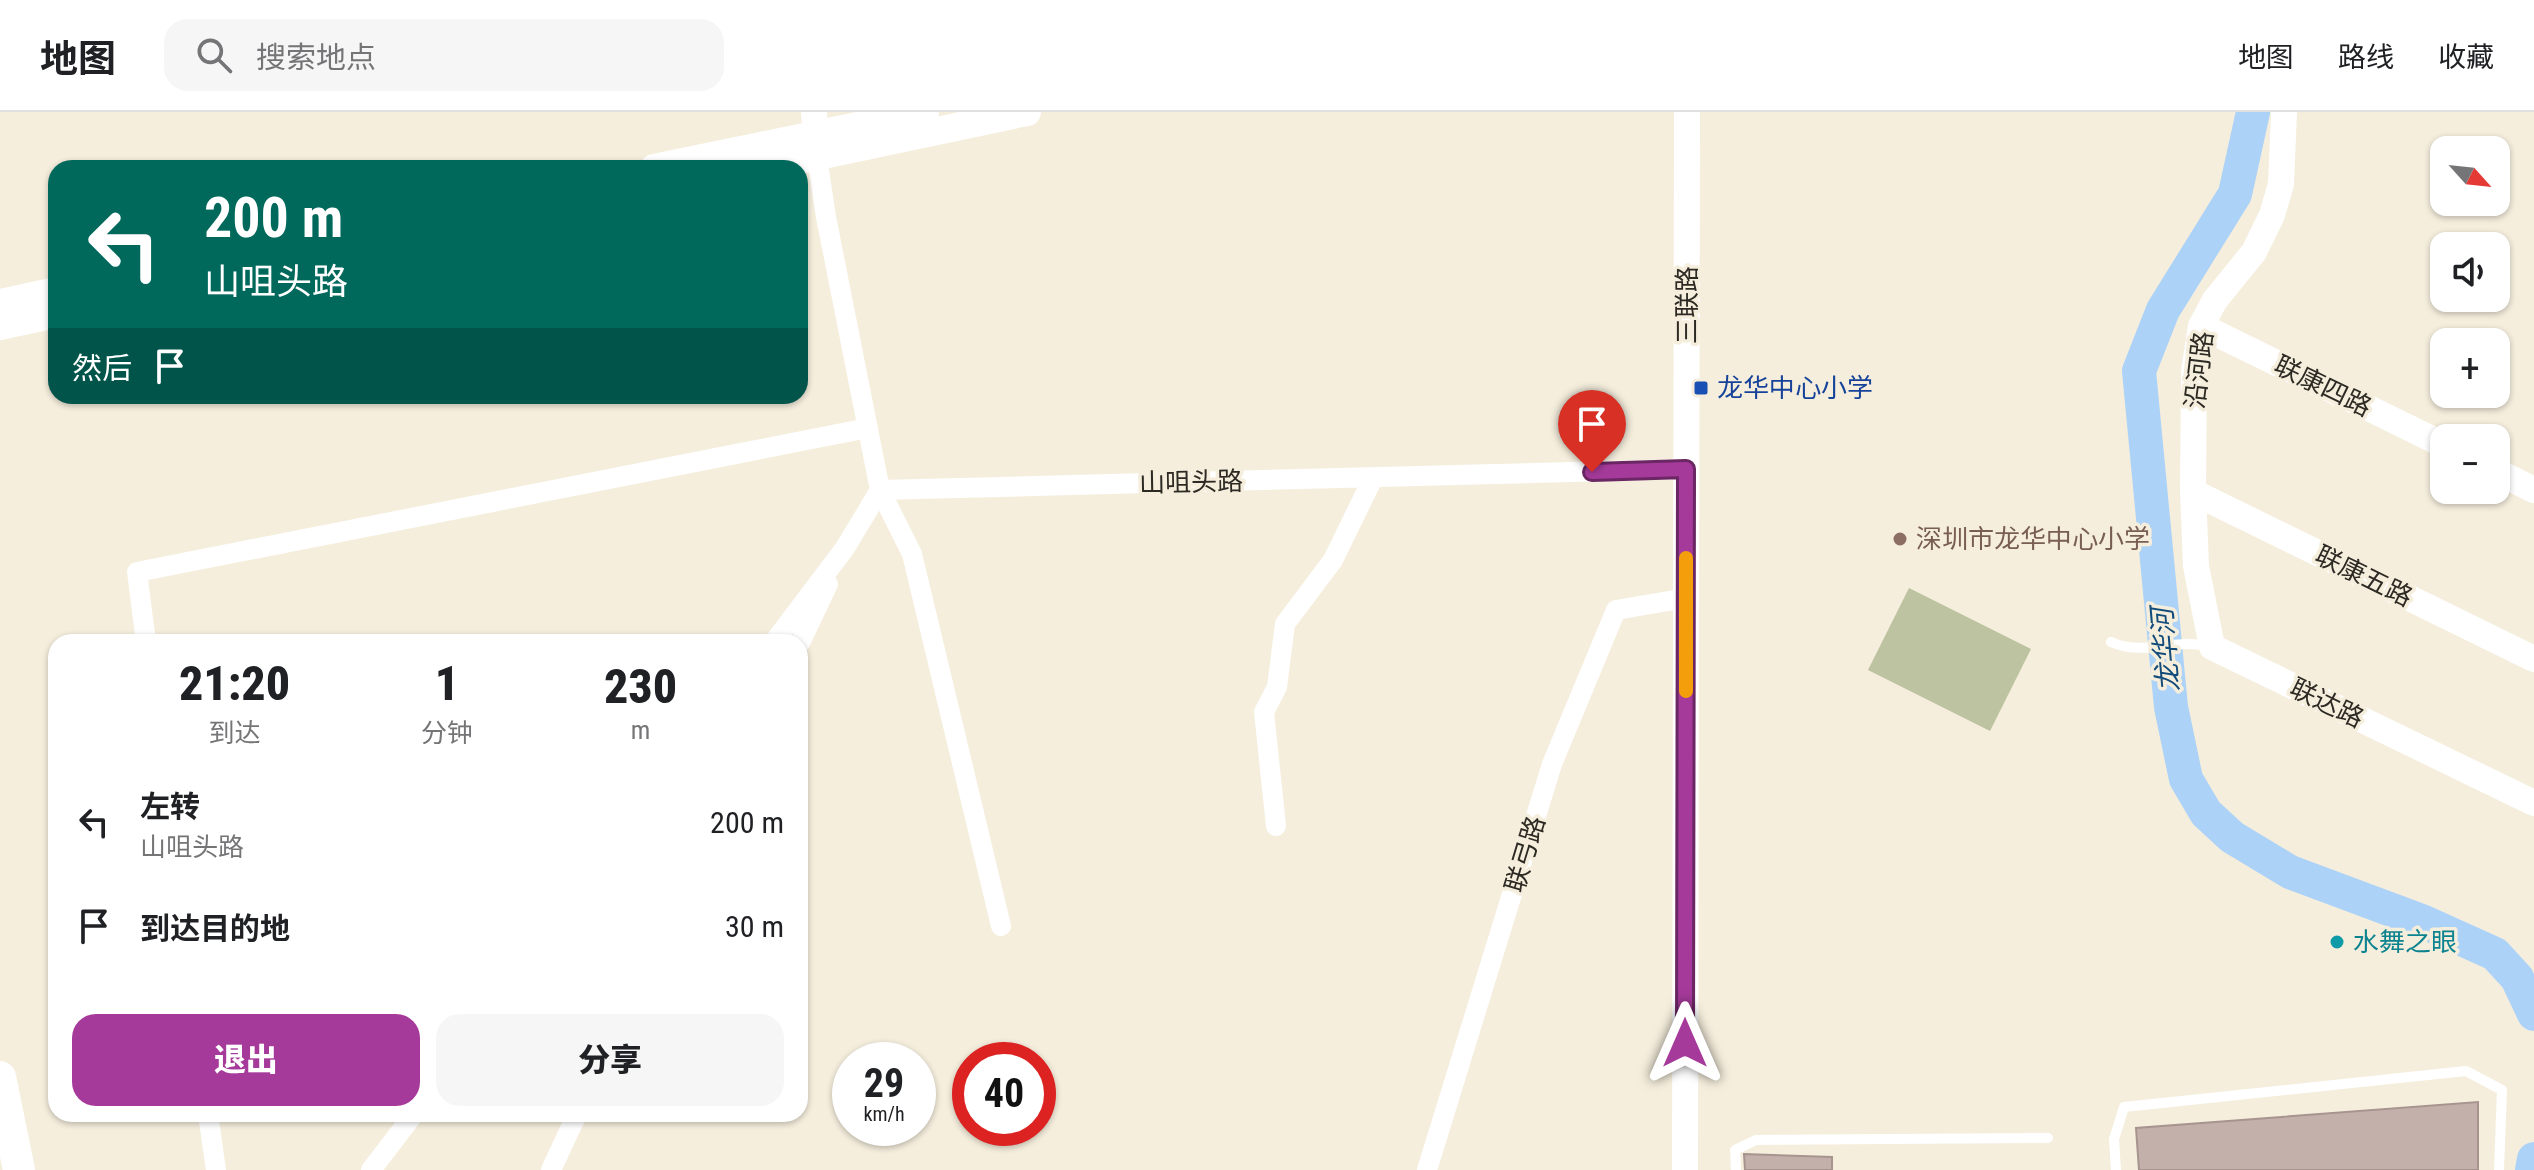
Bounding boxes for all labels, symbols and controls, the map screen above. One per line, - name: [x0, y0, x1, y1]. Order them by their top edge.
- search box: [164, 19, 724, 91]
- icon: search: [192, 33, 236, 77]
- text: 地图: [40, 37, 116, 81]
- text: 搜索地点: [256, 40, 376, 75]
- text: 地图: [2238, 41, 2294, 74]
- text: 路线: [2338, 41, 2394, 74]
- text: 收藏: [2438, 41, 2494, 74]
- north arrow: [2430, 136, 2510, 216]
- map controls: [2430, 136, 2510, 504]
- text: 200 m: [204, 185, 343, 251]
- icon: left: [72, 192, 176, 296]
- button: sound: [2430, 232, 2510, 312]
- text: 山咀头路: [204, 261, 348, 303]
- street label: 三联路: [1672, 266, 1702, 344]
- button: +: [2430, 328, 2510, 408]
- street label: 沿河路: [2179, 329, 2219, 411]
- icon: arrive: [148, 344, 192, 388]
- street label: 联康四路: [2270, 350, 2376, 422]
- text: 然后: [72, 351, 132, 386]
- place label: 龙华中心小学: [1717, 373, 1873, 403]
- marker: 龙华中心小学: [1692, 379, 1710, 397]
- pin: [1558, 390, 1626, 472]
- icon: arrive: [1570, 402, 1614, 446]
- button: −: [2430, 424, 2510, 504]
- street label: 山咀头路: [1139, 466, 1243, 498]
- place label: 深圳市龙华中心小学: [1916, 524, 2150, 554]
- marker: 深圳市龙华中心小学: [1891, 530, 1909, 548]
- street label: 联康五路: [2311, 540, 2417, 612]
- water label: 龙华河: [2145, 602, 2186, 693]
- text: 21:20: [179, 655, 290, 712]
- text: 1: [435, 655, 459, 712]
- text: 230: [604, 658, 677, 715]
- street label: 联达路: [2285, 672, 2369, 734]
- text: m: [631, 715, 650, 745]
- text: 到达: [208, 718, 260, 748]
- text: 分钟: [421, 718, 473, 748]
- text: 左转: [140, 789, 200, 824]
- icon: left: [72, 800, 116, 844]
- text: 200 m: [710, 805, 784, 840]
- street label: 联弓路: [1499, 812, 1551, 896]
- text: 山咀头路: [140, 832, 244, 862]
- icon: arrive: [72, 904, 116, 948]
- text: 30 m: [725, 909, 784, 944]
- text: 到达目的地: [140, 911, 290, 946]
- place label: 水舞之眼: [2353, 927, 2457, 957]
- marker: 水舞之眼: [2328, 933, 2346, 951]
- position arrow: [1643, 1001, 1727, 1085]
- button: 退出: [72, 1014, 420, 1106]
- button: 分享: [436, 1014, 784, 1106]
- speed limit sign: 40: [952, 1042, 1056, 1146]
- text: 29: [864, 1060, 904, 1107]
- text: km/h: [863, 1102, 905, 1126]

